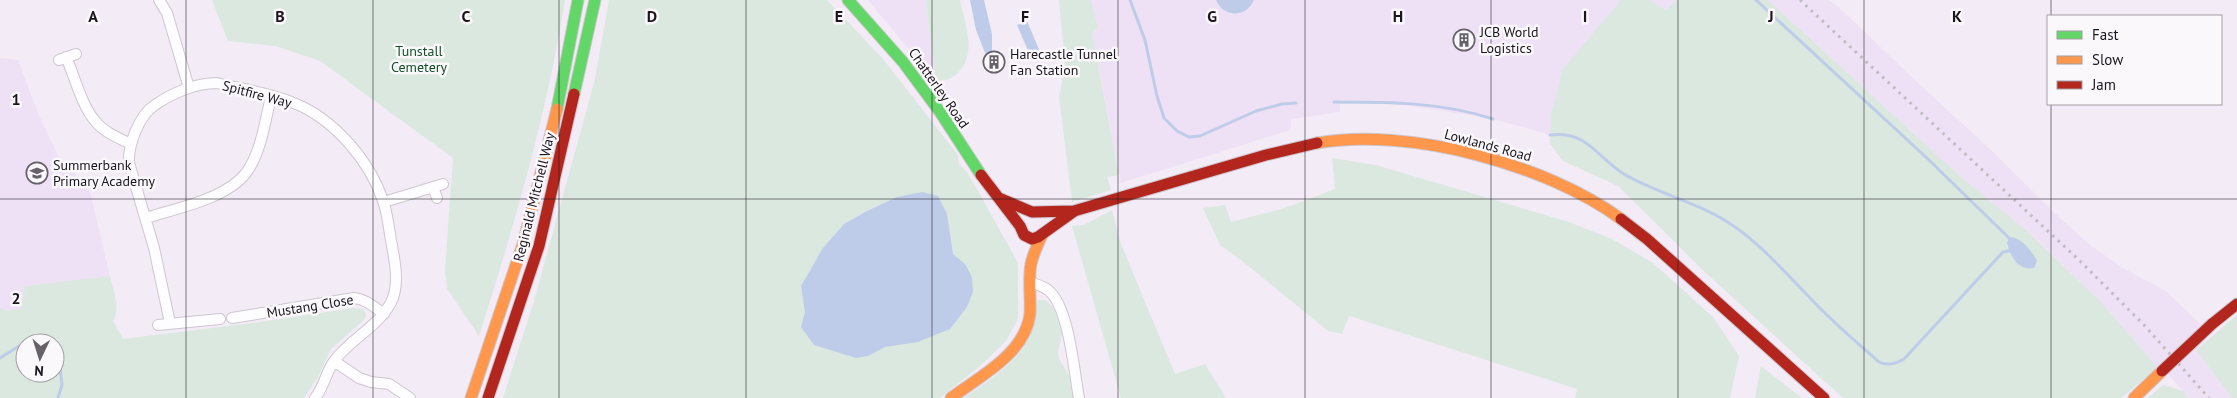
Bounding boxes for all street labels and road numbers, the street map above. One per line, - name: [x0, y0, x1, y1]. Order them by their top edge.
- street label: Chatterley Road: [905, 44, 973, 132]
- street label: Spitfire Way: [220, 76, 294, 112]
- street label: Lowlands Road: [1442, 125, 1534, 165]
- street label: Reginald Mitchell Way: [509, 130, 559, 263]
- street label: Mustang Close: [265, 290, 355, 322]

